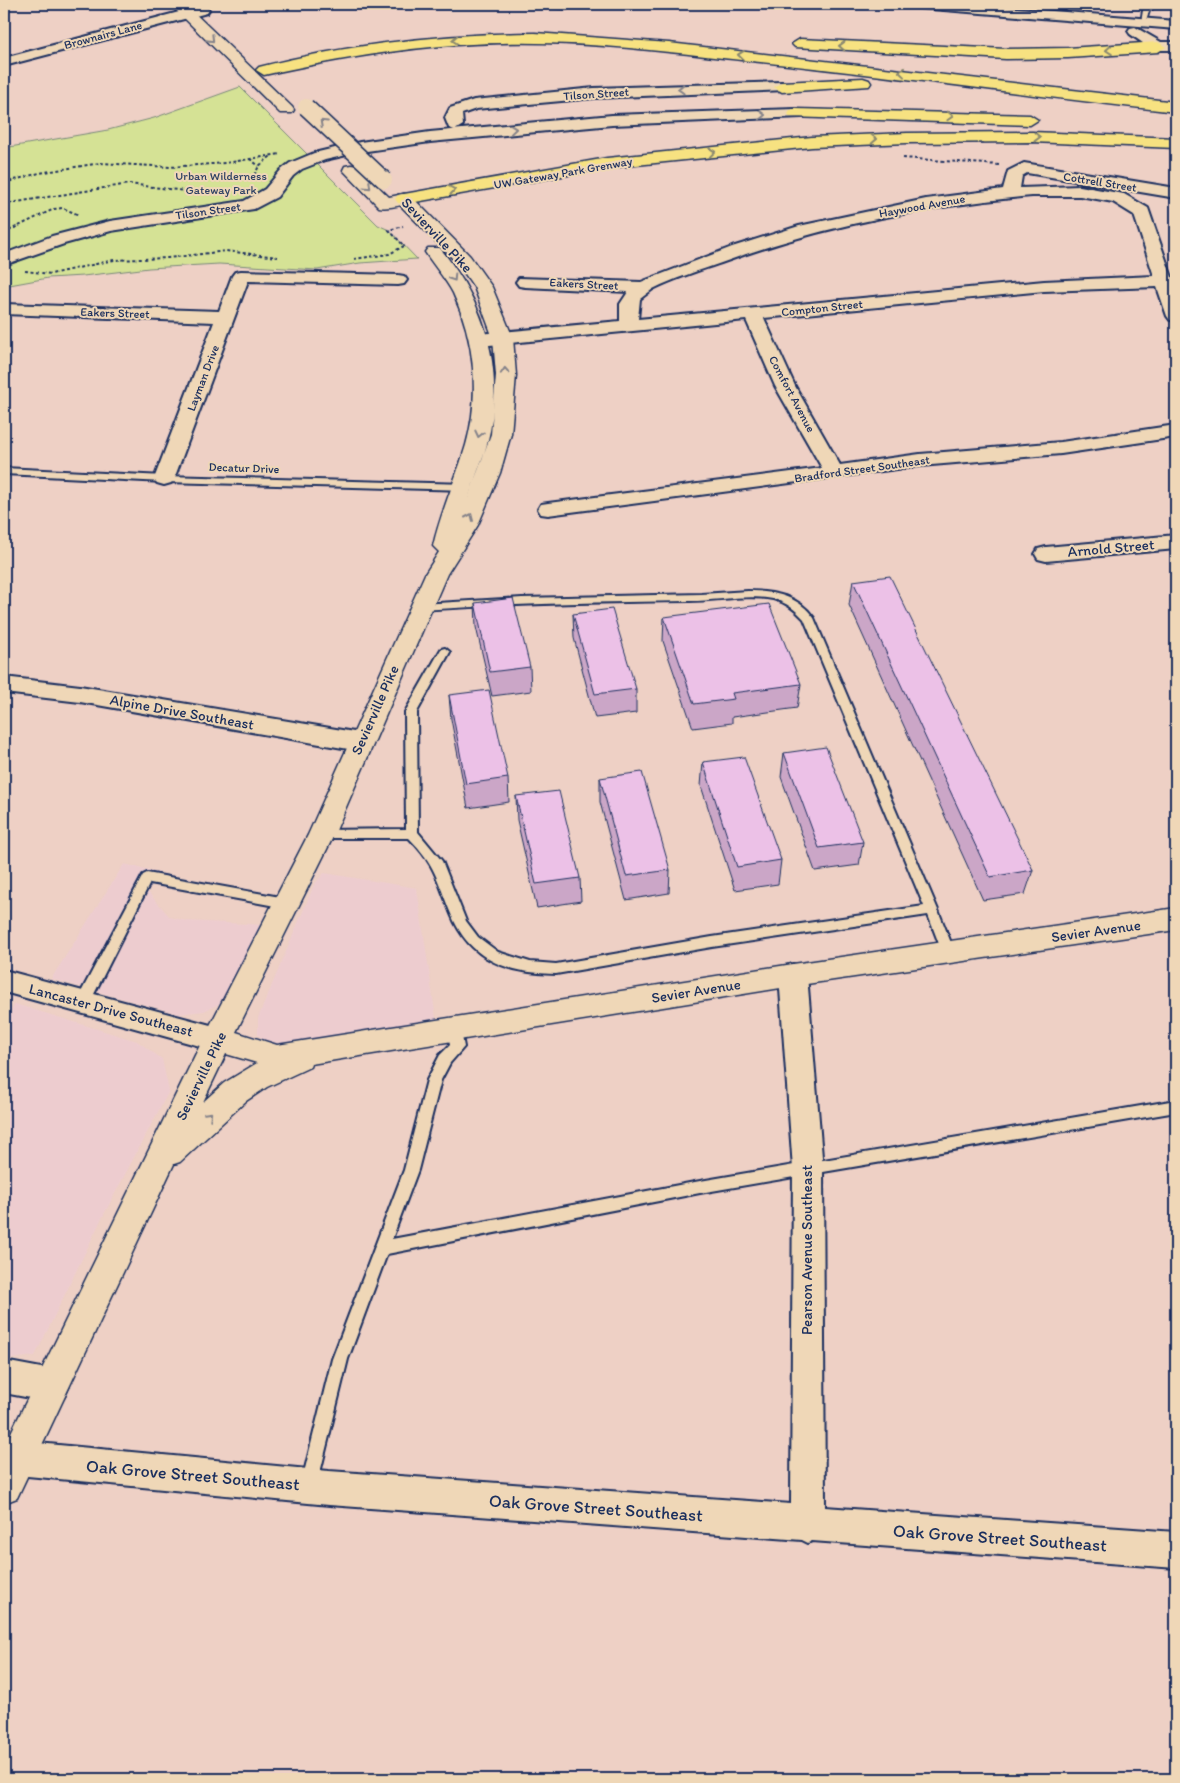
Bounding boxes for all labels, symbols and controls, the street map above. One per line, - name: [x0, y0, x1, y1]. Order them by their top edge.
- street label: Brownairs Lane: [62, 18, 144, 52]
- one-way arrow: [205, 33, 214, 42]
- one-way arrow: [451, 35, 459, 46]
- one-way arrow: [838, 41, 846, 52]
- one-way arrow: [1105, 44, 1113, 55]
- one-way arrow: [736, 50, 744, 61]
- one-way arrow: [898, 67, 906, 78]
- one-way arrow: [677, 84, 684, 94]
- street label: Tilson Street: [563, 85, 630, 103]
- one-way arrow: [759, 109, 767, 120]
- one-way arrow: [946, 111, 954, 122]
- one-way arrow: [320, 120, 329, 129]
- one-way arrow: [509, 124, 517, 135]
- one-way arrow: [1034, 132, 1041, 142]
- one-way arrow: [871, 133, 879, 144]
- one-way arrow: [709, 146, 717, 157]
- street label: UW Gateway Park Grenway: [493, 154, 634, 192]
- park label: Urban Wilderness Gateway Park: [175, 169, 267, 197]
- street label: Cottrell Street: [1062, 169, 1138, 195]
- one-way arrow: [363, 180, 372, 189]
- one-way arrow: [447, 186, 456, 196]
- street label: Haywood Avenue: [878, 191, 966, 220]
- street label: Sevierville Pike: [398, 194, 476, 276]
- street label: Tilson Street: [174, 199, 242, 223]
- one-way arrow: [446, 273, 456, 282]
- street label: Eakers Street: [549, 275, 619, 293]
- street label: Compton Street: [781, 297, 864, 319]
- street label: Eakers Street: [80, 305, 150, 321]
- street label: Layman Drive: [184, 343, 222, 413]
- street label: Comfort Avenue: [766, 353, 818, 435]
- one-way arrow: [500, 367, 511, 375]
- one-way arrow: [474, 429, 485, 438]
- street label: Bradford Street Southeast: [793, 452, 931, 485]
- street label: Decatur Drive: [208, 460, 280, 476]
- one-way arrow: [464, 513, 475, 522]
- street label: Arnold Street: [1067, 535, 1155, 561]
- street label: Sevierville Pike: [347, 662, 403, 758]
- street label: Alpine Drive Southeast: [108, 690, 256, 734]
- street label: Sevier Avenue: [1050, 916, 1142, 946]
- street label: Sevier Avenue: [650, 975, 742, 1007]
- street label: Lancaster Drive Southeast: [27, 979, 195, 1041]
- street label: Sevierville Pike: [172, 1029, 230, 1123]
- one-way arrow: [204, 1112, 213, 1121]
- street label: Pearson Avenue Southeast: [798, 1165, 816, 1335]
- street label: Oak Grove Street Southeast: [85, 1455, 301, 1495]
- street label: Oak Grove Street Southeast: [488, 1490, 704, 1526]
- street label: Oak Grove Street Southeast: [892, 1520, 1108, 1556]

